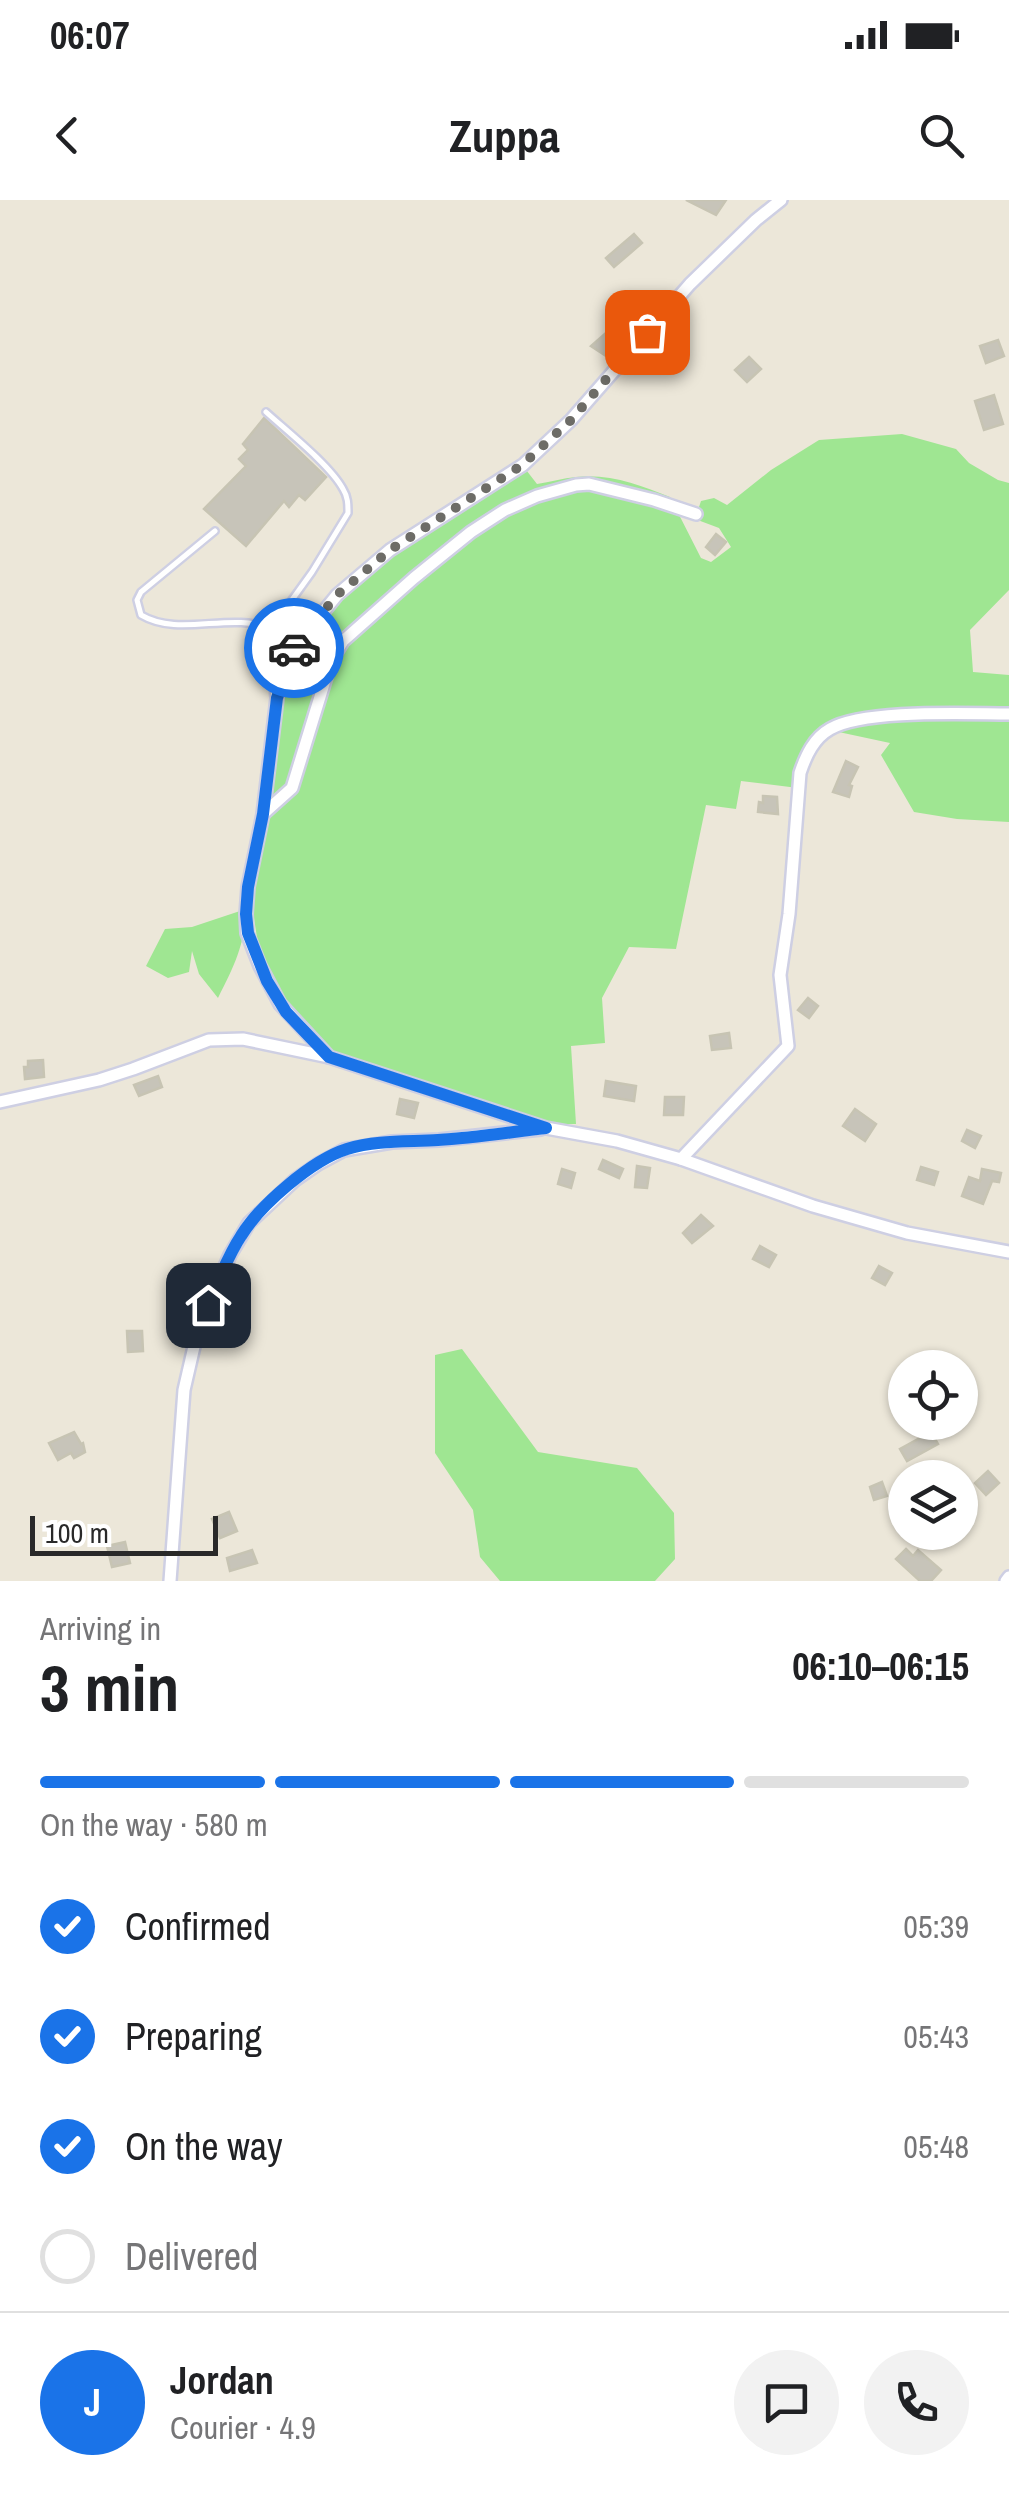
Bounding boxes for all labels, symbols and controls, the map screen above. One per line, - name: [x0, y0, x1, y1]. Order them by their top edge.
- text: 06:07: [50, 10, 130, 61]
- text: Zuppa: [449, 105, 560, 166]
- icon: back: [40, 108, 95, 163]
- icon: search: [914, 108, 969, 163]
- pin: [605, 290, 690, 375]
- icon: bag: [620, 305, 675, 360]
- courier: [244, 598, 344, 698]
- icon: car: [267, 621, 322, 676]
- pin: [166, 1263, 251, 1348]
- icon: home: [181, 1278, 236, 1333]
- map controls: [888, 1350, 978, 1550]
- button: locate: [888, 1350, 978, 1440]
- button: layers: [888, 1460, 978, 1550]
- scale bar: [30, 1511, 218, 1556]
- text: 100 m: [45, 1514, 109, 1552]
- text: Arriving in: [40, 1607, 161, 1650]
- text: 06:10–06:15: [792, 1641, 969, 1692]
- text: 3 min: [40, 1644, 179, 1731]
- text: On the way · 580 m: [40, 1803, 268, 1846]
- icon: check: [40, 1899, 95, 1954]
- text: Confirmed: [125, 1901, 270, 1952]
- text: 05:39: [903, 1905, 969, 1948]
- icon: check: [40, 2009, 95, 2064]
- text: Preparing: [125, 2011, 262, 2062]
- text: 05:43: [903, 2015, 969, 2058]
- icon: check: [40, 2119, 95, 2174]
- text: On the way: [125, 2121, 283, 2172]
- text: 05:48: [903, 2125, 969, 2168]
- text: Delivered: [125, 2231, 258, 2282]
- button: chat: [734, 2350, 839, 2455]
- button: phone: [864, 2350, 969, 2455]
- text: Jordan: [170, 2355, 274, 2406]
- text: J: [84, 2377, 101, 2428]
- text: Courier · 4.9: [170, 2406, 316, 2449]

